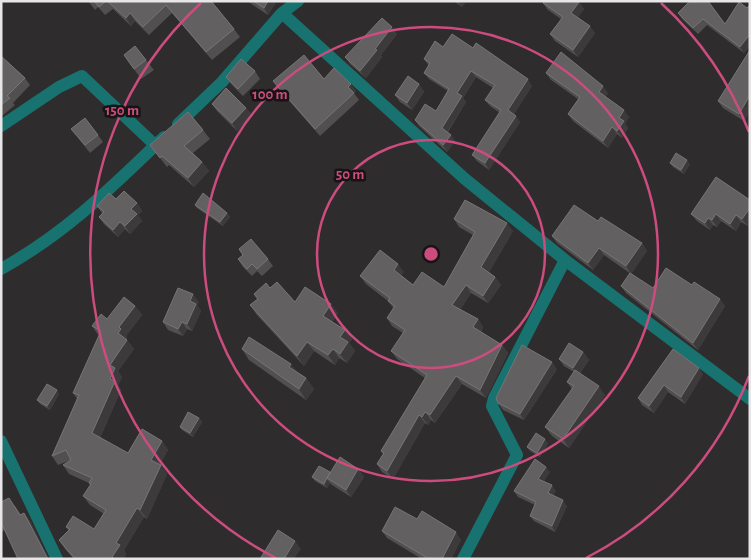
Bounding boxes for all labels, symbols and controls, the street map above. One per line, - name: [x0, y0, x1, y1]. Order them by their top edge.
- text: 100 m: [252, 87, 288, 102]
- text: 150 m: [105, 103, 139, 118]
- text: 50 m: [336, 167, 364, 182]
- centre of rings: [422, 245, 440, 263]

